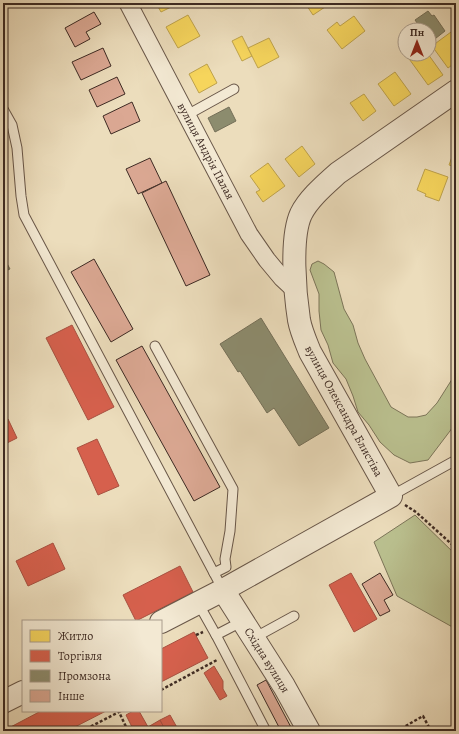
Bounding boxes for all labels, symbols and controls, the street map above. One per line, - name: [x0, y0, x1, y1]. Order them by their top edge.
- north arrow: [397, 22, 437, 62]
- text: Пн: [410, 25, 425, 40]
- street label: вулиця Андрія Палая: [174, 100, 238, 202]
- street label: вулиця Олександра Блистіва: [301, 343, 387, 480]
- legend: [22, 620, 162, 712]
- street label: Східна вулиця: [241, 624, 294, 696]
- text: Житло: [58, 628, 93, 644]
- text: Торгівля: [58, 648, 102, 664]
- text: Промзона: [58, 668, 111, 684]
- text: Інше: [58, 688, 84, 704]

